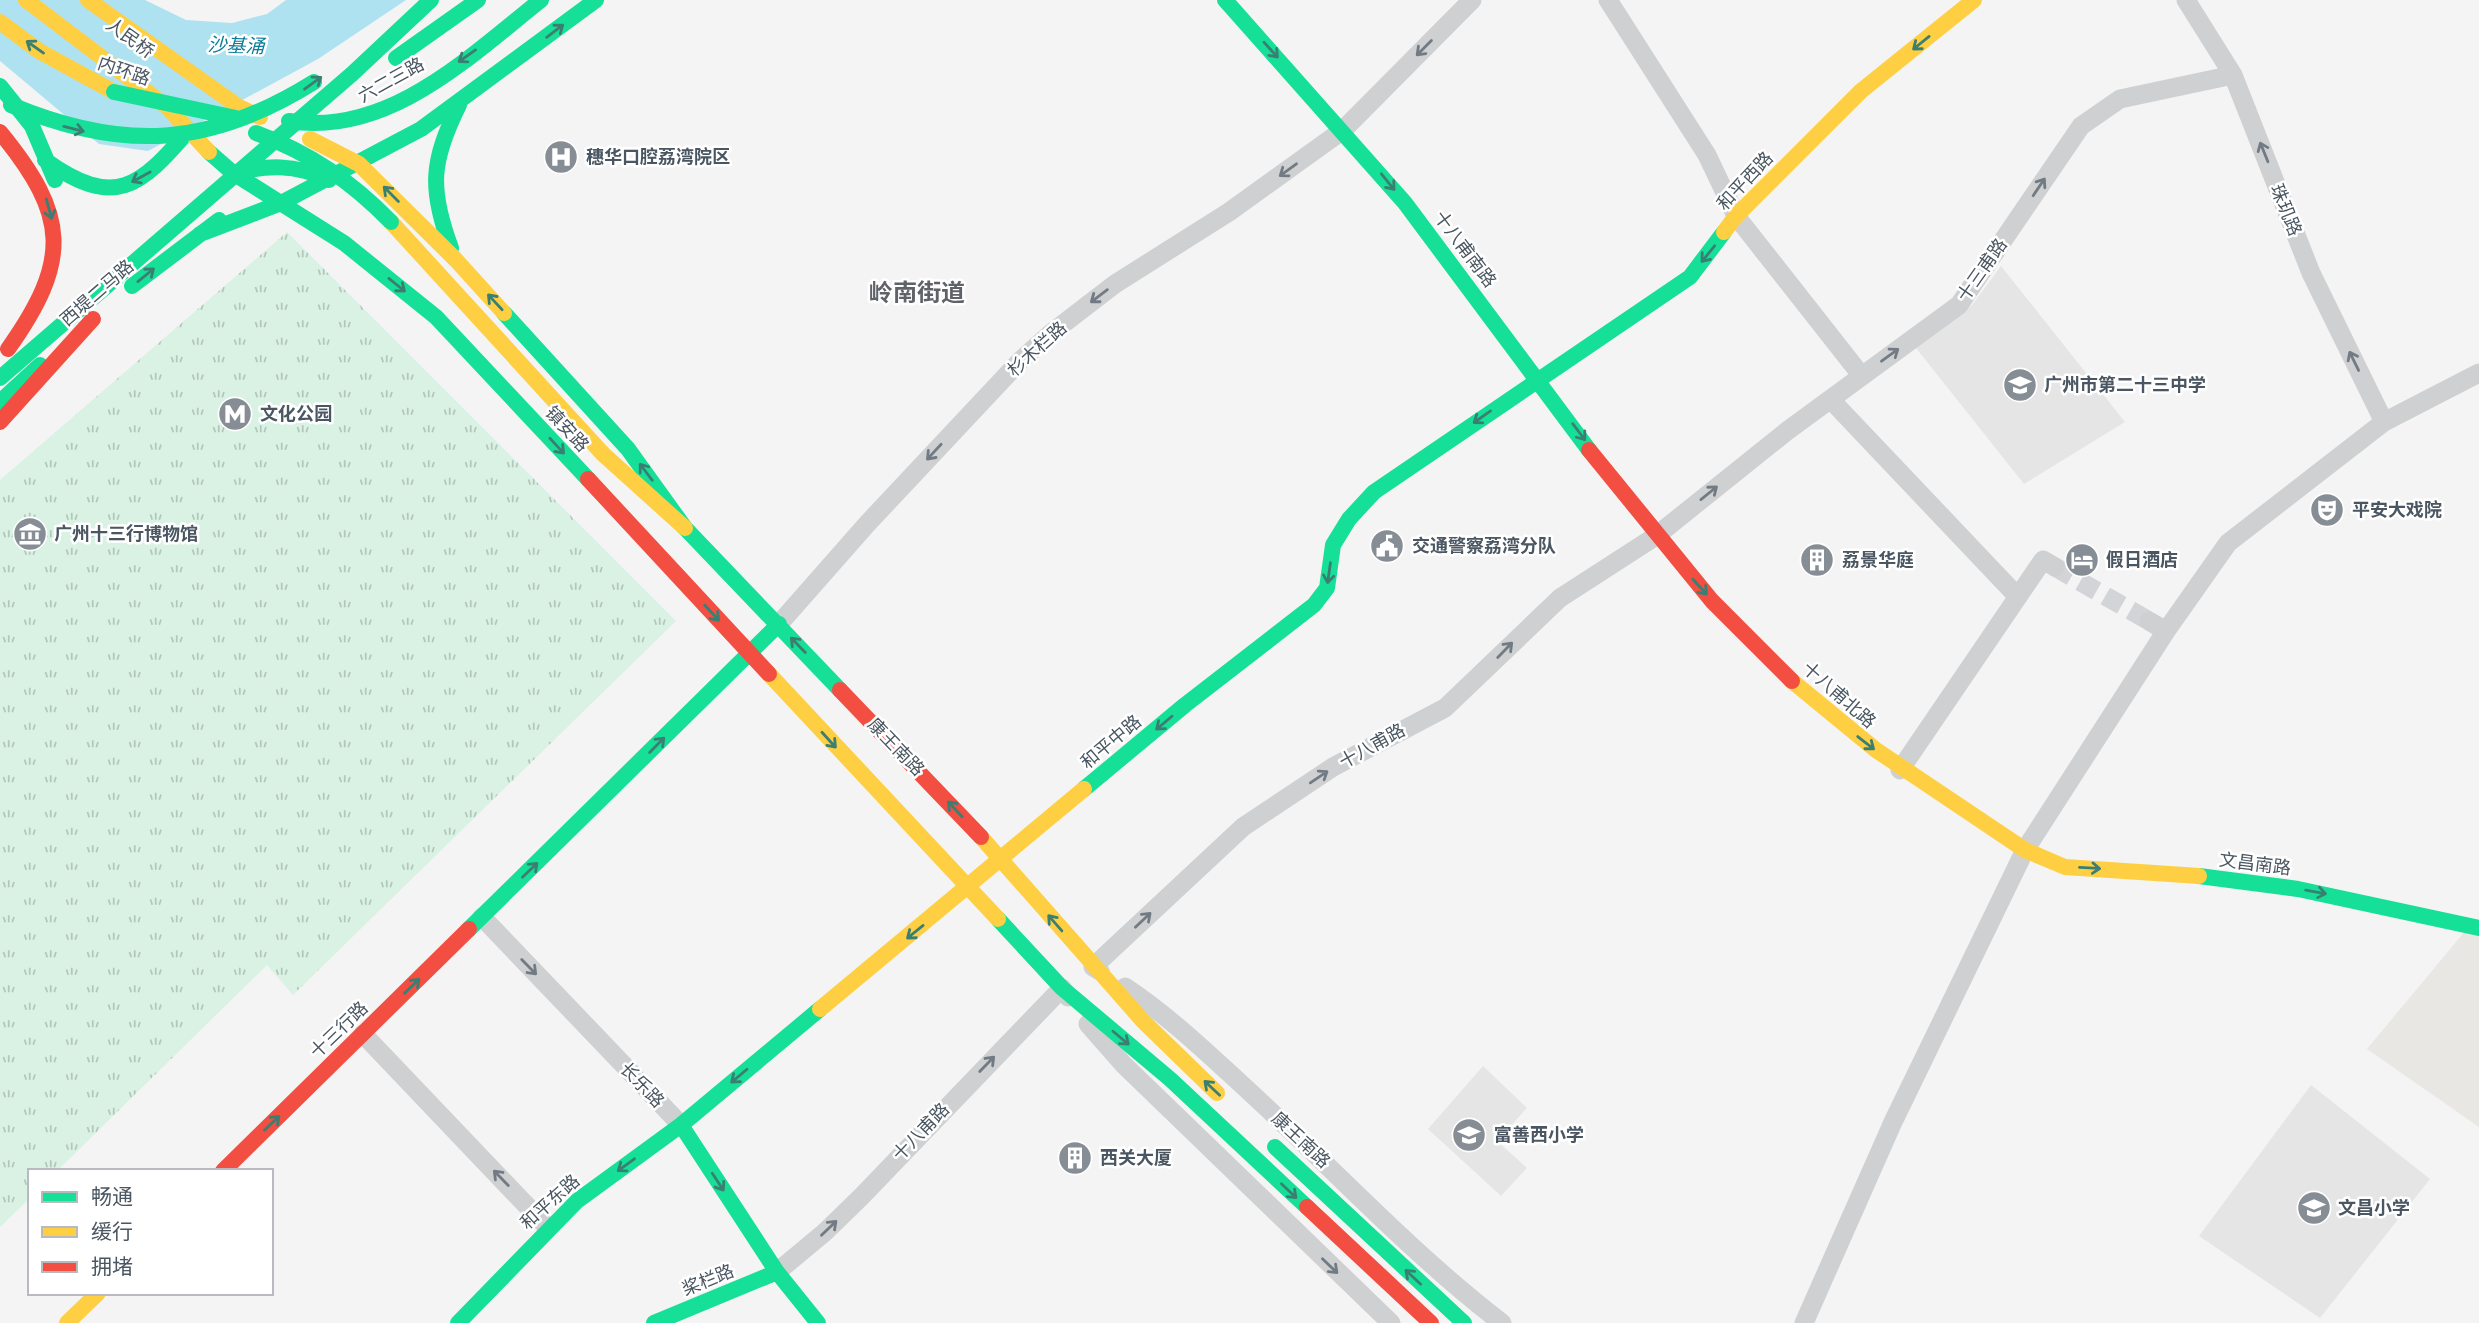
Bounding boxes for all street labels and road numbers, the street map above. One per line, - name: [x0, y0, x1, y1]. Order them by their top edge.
- street label: 人民桥: [101, 12, 159, 64]
- street label: 内环路: [95, 50, 154, 91]
- street label: 六二三路: [353, 51, 428, 108]
- street label: 和平西路: [1711, 146, 1778, 216]
- street label: 珠玑路: [2265, 180, 2308, 240]
- street label: 十八甫南路: [1428, 205, 1502, 292]
- street label: 十三甫路: [1951, 233, 2012, 306]
- street label: 西堤二马路: [55, 254, 139, 332]
- street label: 杉木栏路: [1002, 315, 1072, 382]
- street label: 镇安路: [540, 400, 595, 457]
- street label: 十八甫北路: [1797, 656, 1881, 734]
- street label: 和平中路: [1075, 709, 1146, 774]
- street label: 康王南路: [862, 712, 930, 781]
- street label: 十八甫路: [1334, 717, 1409, 774]
- street label: 文昌南路: [2218, 847, 2292, 880]
- street label: 十三行路: [304, 996, 373, 1064]
- street label: 长乐路: [615, 1057, 670, 1113]
- street label: 十八甫路: [887, 1097, 955, 1166]
- street label: 康王南路: [1266, 1106, 1336, 1173]
- street label: 和平东路: [515, 1168, 585, 1235]
- street label: 桨栏路: [678, 1258, 738, 1301]

